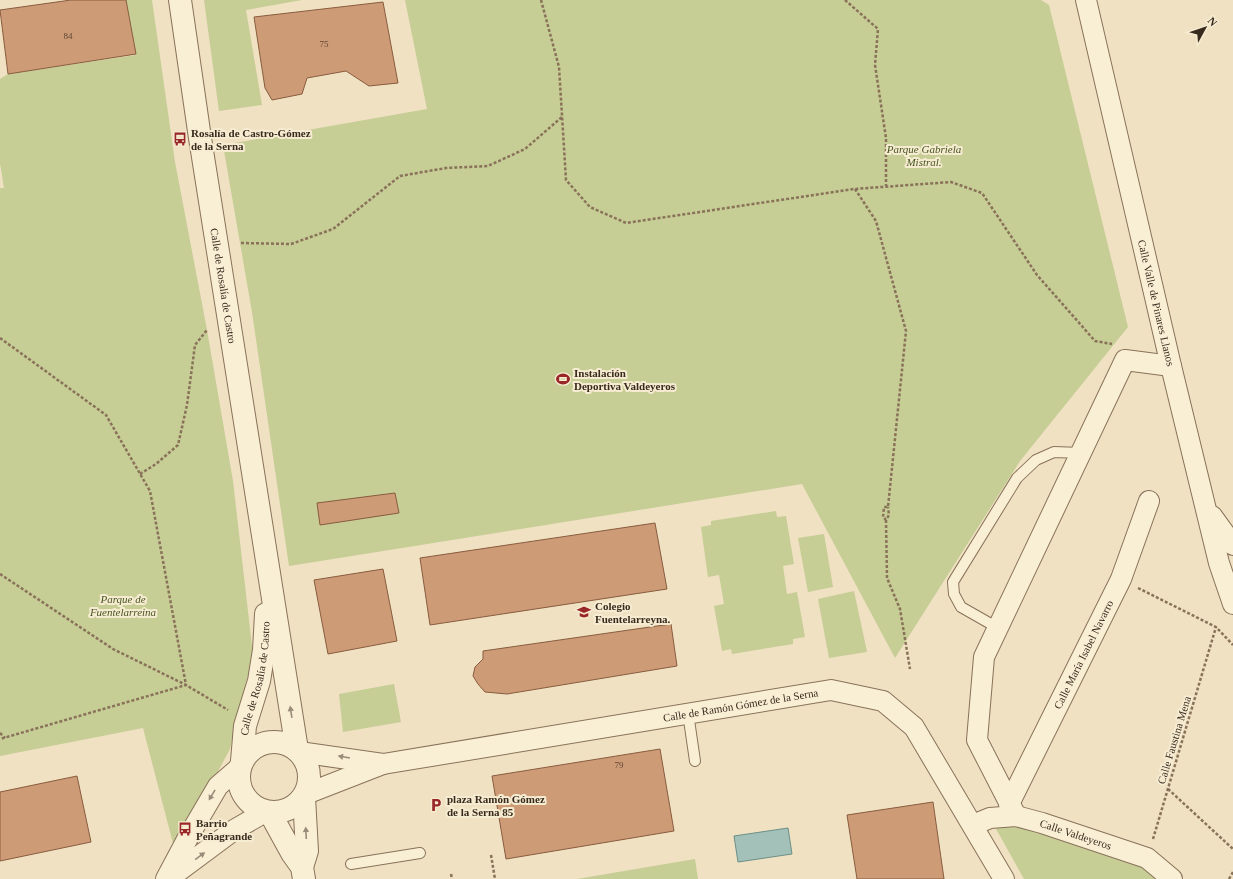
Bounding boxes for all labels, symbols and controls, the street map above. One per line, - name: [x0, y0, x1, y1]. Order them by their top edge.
- north arrow: [1185, 8, 1225, 48]
- text: N: [1206, 15, 1220, 29]
- house number: 84: [64, 31, 73, 41]
- house number: 75: [320, 39, 329, 49]
- place label: Rosalía de Castro-Gómez de la Serna: [191, 127, 311, 152]
- bus stop icon: Rosalía de Castro-Gómez de la Serna: [172, 131, 188, 147]
- park label: Parque Gabriela Mistral.: [886, 143, 962, 168]
- street label: Calle de Rosalía de Castro: [208, 227, 239, 345]
- street label: Calle Valle de Pinares Llanos: [1136, 239, 1177, 367]
- place label: Instalación Deportiva Valdeyeros: [574, 367, 676, 392]
- sports icon: Instalación Deportiva Valdeyeros: [555, 371, 571, 387]
- park label: Parque de Fuentelarreina: [89, 593, 157, 618]
- street label: Calle María Isabel Navarro: [1051, 598, 1116, 711]
- place label: Colegio Fuentelarreyna.: [595, 600, 671, 625]
- school or university icon: Colegio Fuentelarreyna.: [576, 604, 592, 620]
- street label: Calle de Rosalía de Castro: [238, 620, 272, 736]
- street label: Calle de Ramón Gómez de la Serna: [662, 686, 819, 724]
- street label: Calle Faustina Mena: [1155, 695, 1193, 785]
- one-way arrow: [288, 705, 294, 718]
- one-way arrow: [338, 754, 350, 760]
- house number: 79: [615, 760, 624, 770]
- one-way arrow: [209, 789, 216, 801]
- place label: plaza Ramón Gómez de la Serna 85: [447, 793, 545, 818]
- parking icon: plaza Ramón Gómez de la Serna 85: [428, 797, 444, 813]
- place label: Barrio Peñagrande: [196, 817, 252, 842]
- street label: Calle Valdeyeros: [1038, 817, 1113, 852]
- bus stop icon: Barrio Peñagrande: [177, 821, 193, 837]
- one-way arrow: [303, 827, 310, 839]
- one-way arrow: [194, 852, 205, 860]

